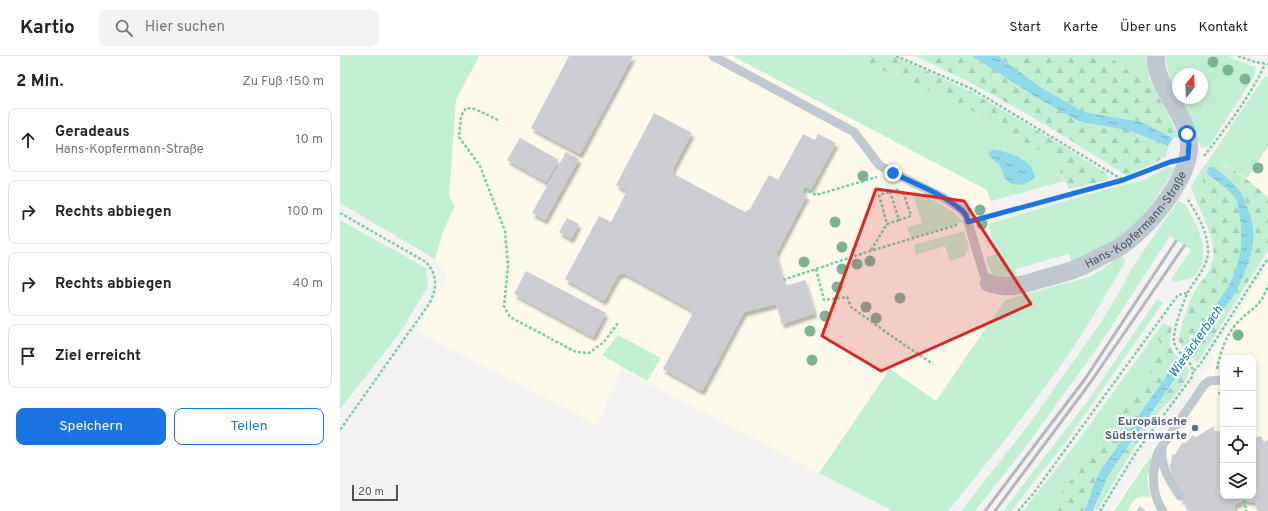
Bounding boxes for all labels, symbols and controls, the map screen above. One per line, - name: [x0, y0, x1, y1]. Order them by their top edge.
- search box: [99, 10, 379, 46]
- text: Kartio: [20, 16, 75, 40]
- icon: search: [113, 17, 135, 39]
- text: Hier suchen: [145, 18, 225, 37]
- text: Start: [1009, 19, 1041, 36]
- text: Karte: [1063, 19, 1098, 36]
- text: Über uns: [1120, 19, 1177, 36]
- text: Kontakt: [1199, 19, 1248, 36]
- north arrow: [1172, 68, 1208, 104]
- text: 2 Min.: [16, 71, 64, 93]
- text: Zu Fuß · 150 m: [242, 74, 324, 90]
- text: Geradeaus: [55, 123, 130, 142]
- route start: [1178, 125, 1196, 143]
- icon: ahead: [17, 129, 39, 151]
- text: 10 m: [296, 132, 323, 148]
- text: Hans-Kopfermann-Straße: [55, 142, 204, 158]
- route end: [884, 164, 902, 182]
- street label: Hans-Kopfermann-Straße: [1082, 169, 1191, 273]
- icon: right: [17, 201, 39, 223]
- text: Rechts abbiegen: [55, 203, 172, 222]
- text: 100 m: [287, 204, 323, 220]
- icon: right: [17, 273, 39, 295]
- text: Rechts abbiegen: [55, 275, 172, 294]
- text: 40 m: [293, 276, 323, 292]
- water label: Wiesäckerbach: [1166, 303, 1227, 381]
- icon: arrive: [17, 345, 39, 367]
- text: Ziel erreicht: [55, 347, 141, 366]
- map controls: [1220, 355, 1256, 499]
- button: +: [1220, 355, 1256, 391]
- button: −: [1220, 391, 1256, 427]
- button: Speichern: [16, 408, 166, 445]
- button: Teilen: [174, 408, 324, 445]
- place label: Europäische Südsternwarte: [1105, 414, 1187, 444]
- marker: Europäische Südsternwarte: [1190, 423, 1200, 433]
- button: locate: [1220, 427, 1256, 463]
- button: layers: [1220, 463, 1256, 499]
- scale bar: [352, 483, 398, 502]
- text: 20 m: [358, 485, 384, 499]

